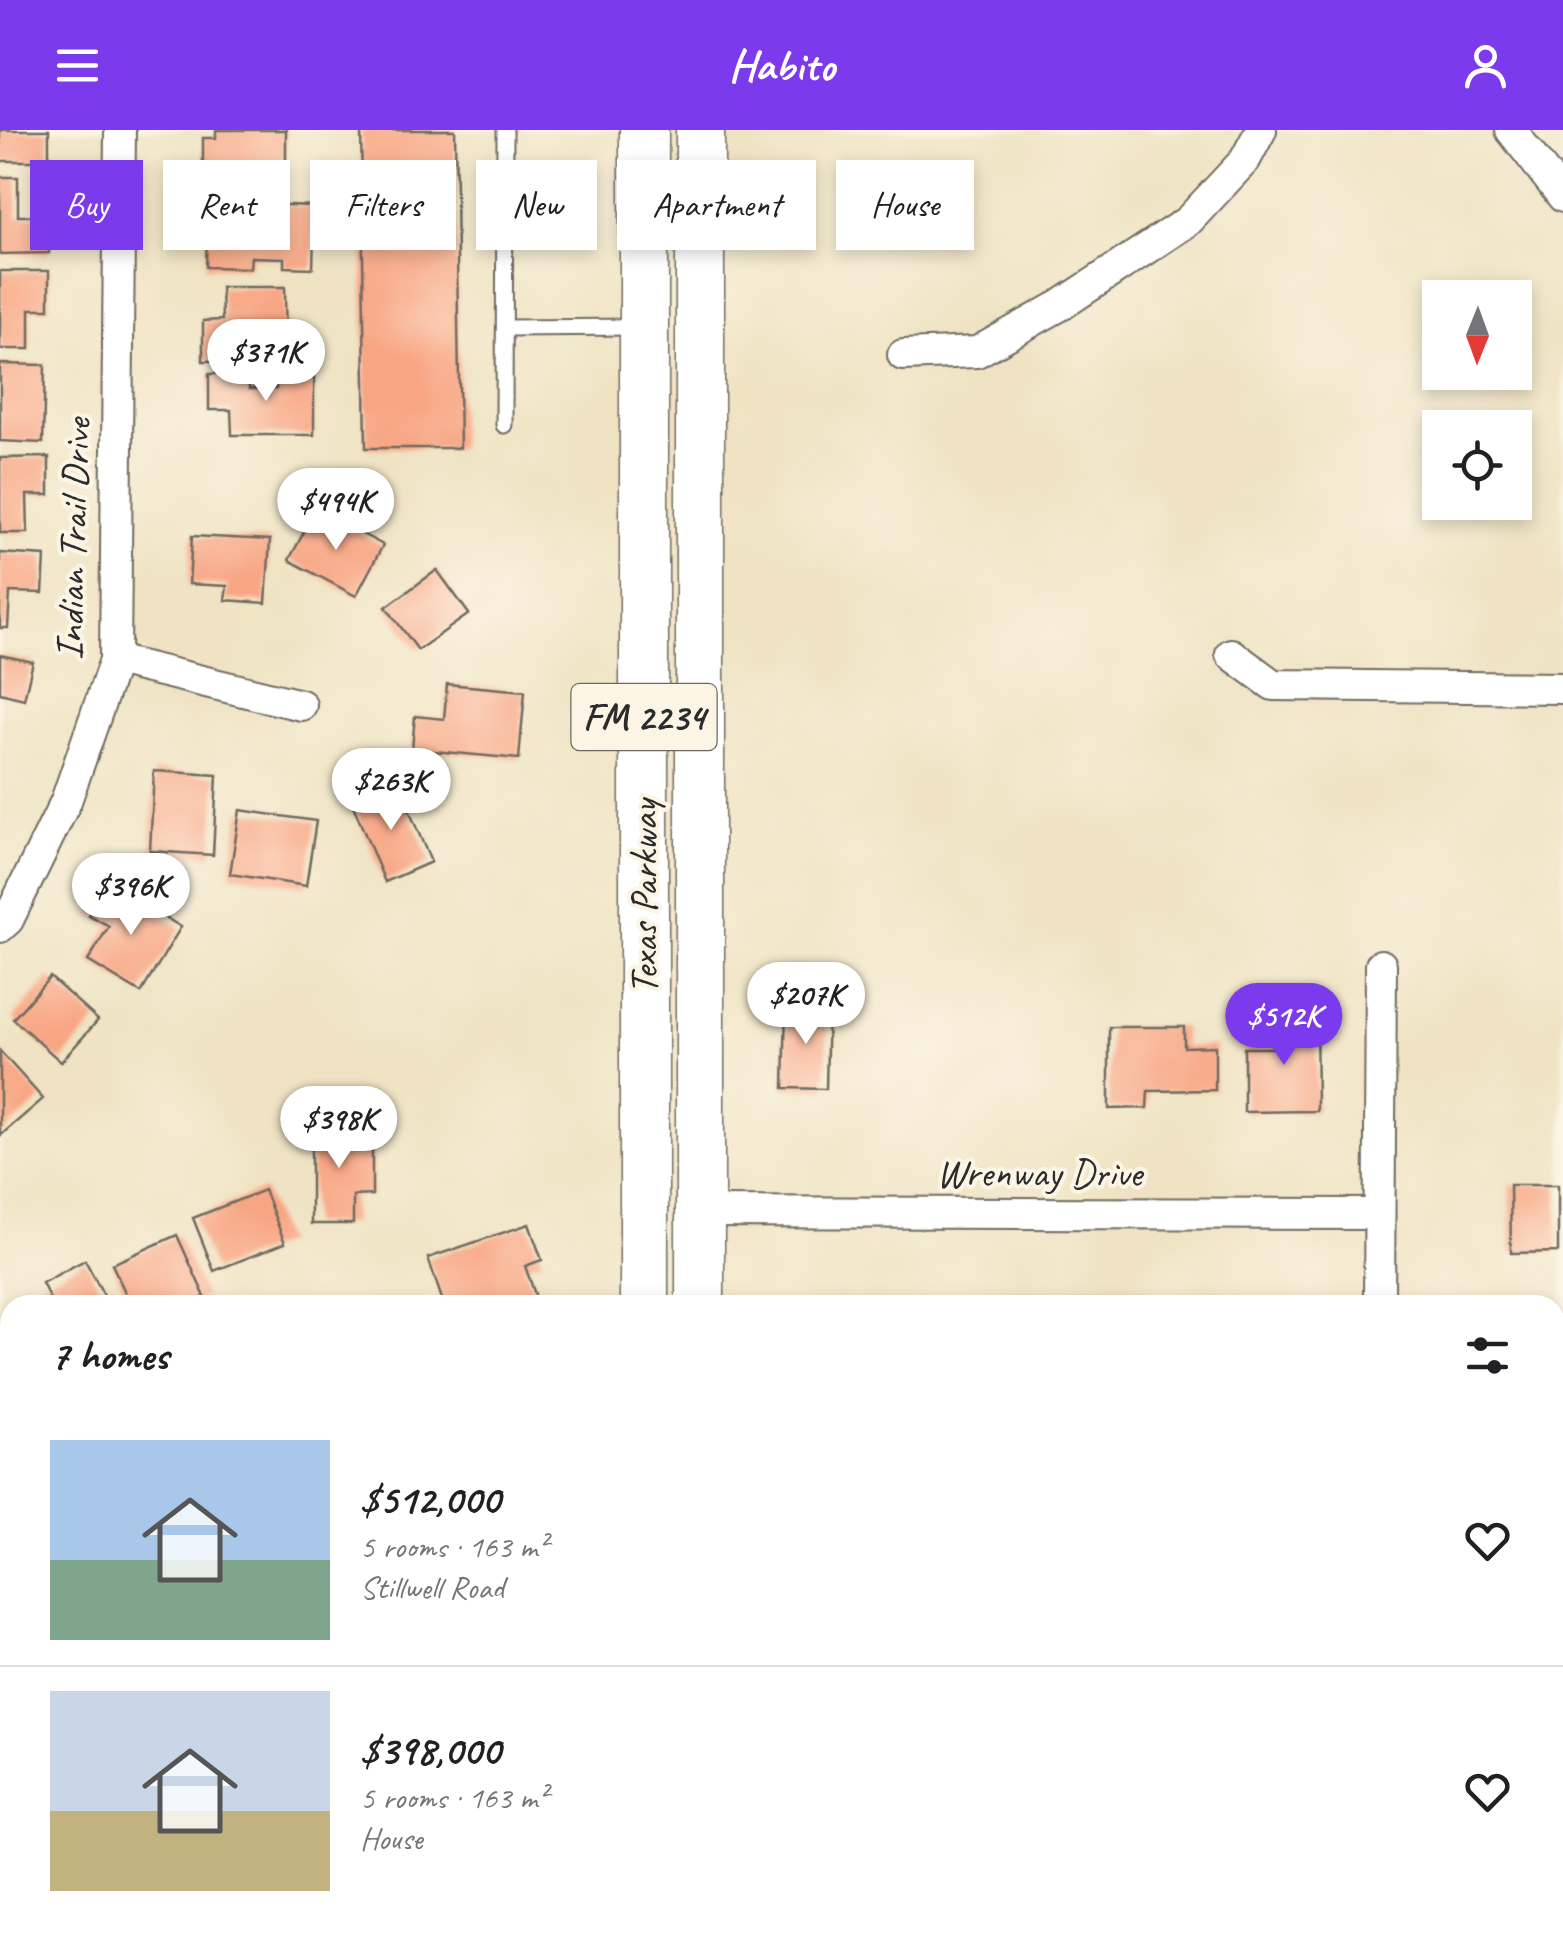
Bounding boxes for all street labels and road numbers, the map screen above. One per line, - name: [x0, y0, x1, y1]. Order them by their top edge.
- street label: Indian Trail Drive: [44, 414, 102, 661]
- road number: FM 2234: [572, 684, 716, 750]
- street label: Texas Parkway: [619, 796, 669, 994]
- street label: Wrenway Drive: [936, 1148, 1145, 1198]

